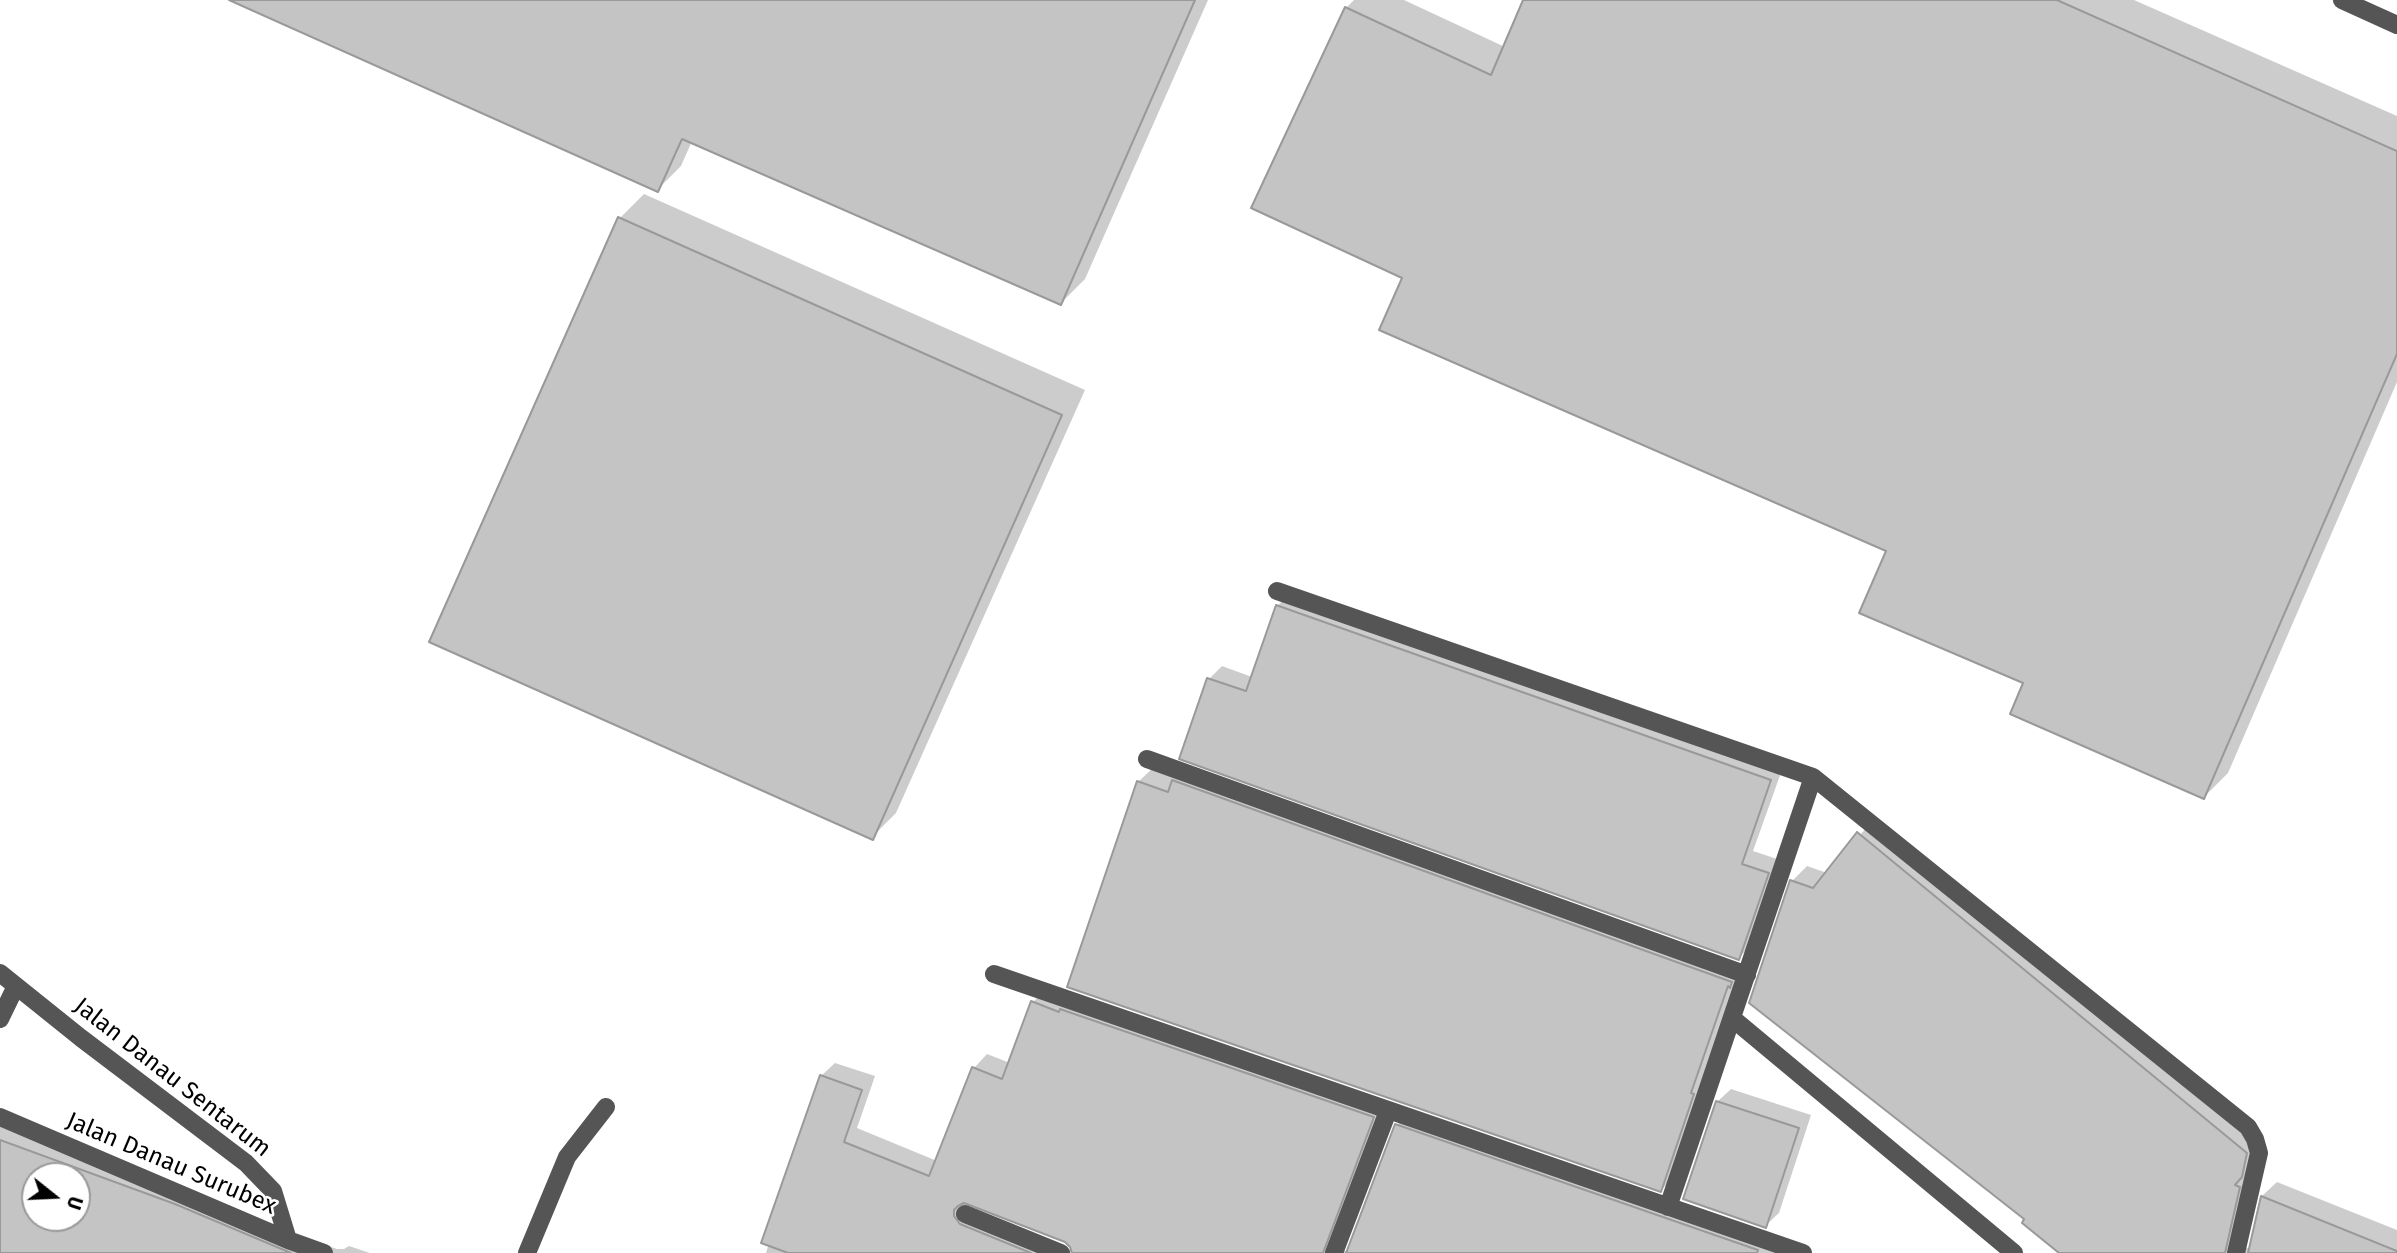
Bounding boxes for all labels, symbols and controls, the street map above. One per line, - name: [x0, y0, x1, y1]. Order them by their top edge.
- street label: Jalan Danau Sentarum: [68, 992, 276, 1164]
- street label: Jalan Danau Surubex: [62, 1107, 280, 1221]
- north arrow: [21, 1162, 91, 1232]
- text: U: [62, 1194, 87, 1212]

